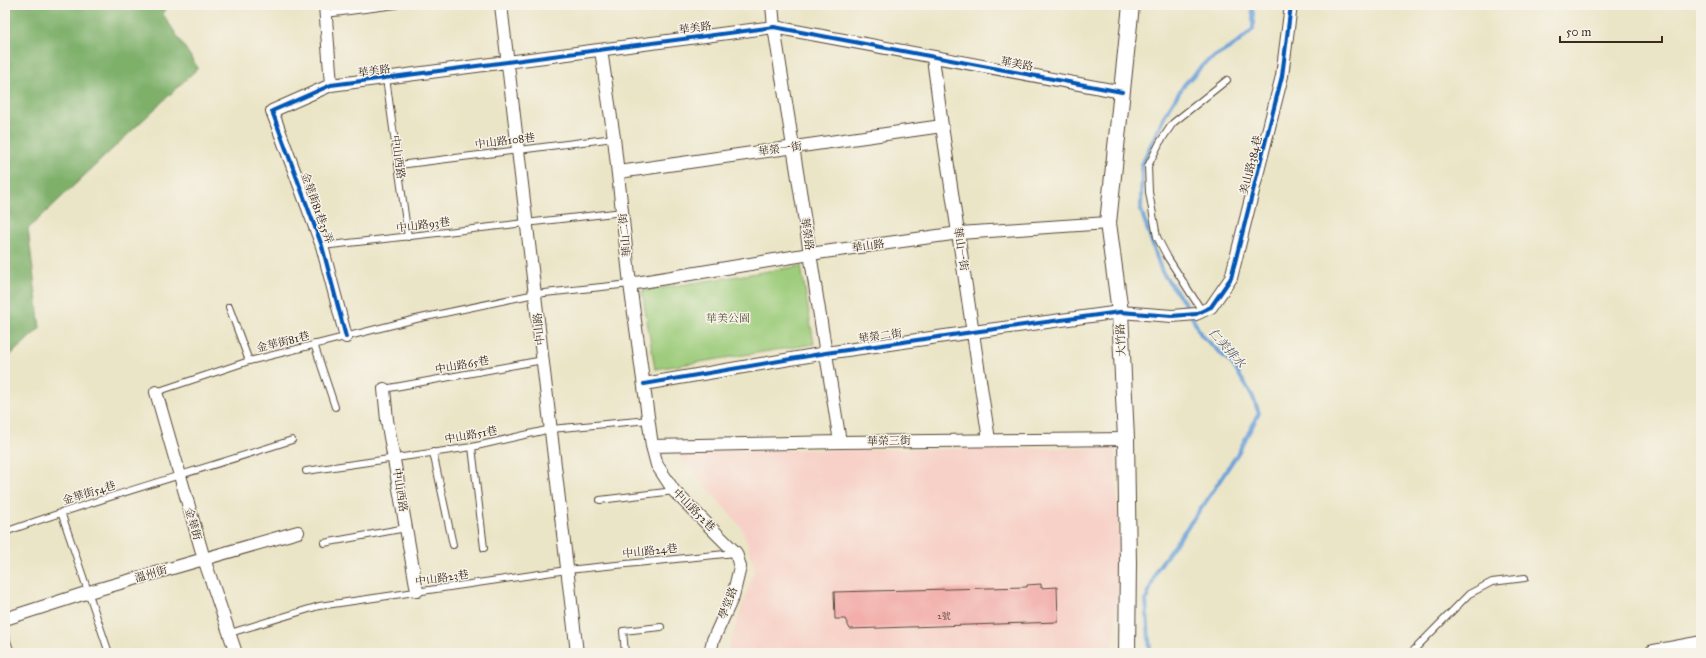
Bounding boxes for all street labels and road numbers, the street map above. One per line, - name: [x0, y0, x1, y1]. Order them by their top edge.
- street label: 華美路: [678, 19, 712, 37]
- street label: 華美路: [1000, 55, 1034, 73]
- street label: 華美路: [357, 62, 391, 80]
- street label: 中山路108巷: [474, 131, 536, 151]
- street label: 中山西路: [389, 134, 407, 180]
- street label: 美山路384巷: [1237, 134, 1265, 196]
- street label: 華榮一街: [757, 140, 803, 158]
- street label: 金華街81巷35弄: [298, 171, 336, 245]
- street label: 華山二街: [616, 212, 634, 258]
- street label: 中山路93巷: [395, 215, 451, 235]
- street label: 華榮路: [798, 217, 816, 251]
- street label: 華山一街: [951, 226, 971, 272]
- street label: 華山路: [851, 237, 885, 255]
- street label: 中山路: [531, 312, 547, 346]
- street label: 大竹路: [1114, 323, 1128, 357]
- street label: 華榮二街: [857, 327, 903, 345]
- street label: 金華街81巷: [255, 329, 311, 355]
- street label: 中山路65巷: [434, 354, 490, 376]
- street label: 中山路51巷: [444, 424, 498, 446]
- street label: 華榮三街: [867, 434, 911, 448]
- street label: 中山西路: [390, 467, 410, 513]
- street label: 金華街54巷: [61, 479, 117, 507]
- street label: 中山路52巷: [670, 486, 718, 534]
- street label: 金華街: [182, 506, 204, 542]
- street label: 中山路24巷: [622, 542, 678, 560]
- street label: 溫州街: [133, 563, 169, 585]
- street label: 中山路23巷: [414, 568, 470, 588]
- street label: 學堂路: [716, 585, 740, 621]

